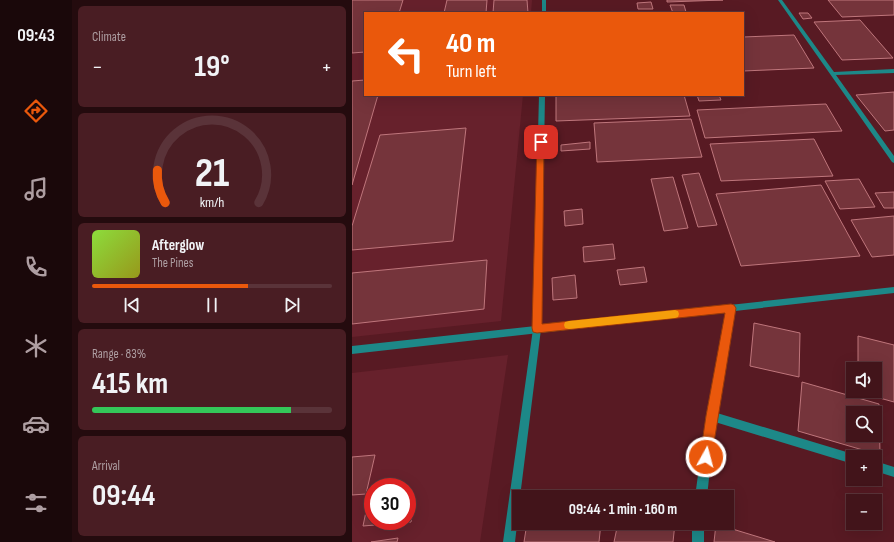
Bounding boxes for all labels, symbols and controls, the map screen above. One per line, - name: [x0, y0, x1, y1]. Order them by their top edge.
- text: 09:43: [17, 25, 55, 46]
- text: 40 m: [446, 27, 495, 60]
- icon: left: [380, 28, 432, 80]
- text: Climate: [92, 29, 126, 45]
- text: 19°: [194, 49, 230, 85]
- text: −: [92, 54, 103, 81]
- text: +: [321, 54, 332, 81]
- text: Turn left: [446, 61, 497, 82]
- icon: directions: [22, 97, 50, 125]
- pin: [524, 125, 558, 159]
- icon: arrive: [530, 131, 552, 153]
- text: 21: [195, 148, 229, 197]
- icon: music: [22, 175, 50, 203]
- text: km/h: [200, 193, 224, 210]
- text: Afterglow: [152, 236, 204, 255]
- icon: phone: [22, 253, 50, 281]
- text: The Pines: [152, 255, 193, 271]
- icon: previous: [121, 294, 143, 316]
- icon: pause: [201, 294, 223, 316]
- icon: next: [281, 294, 303, 316]
- icon: climate: [22, 332, 50, 360]
- text: Range · 83%: [92, 346, 146, 362]
- map controls: [846, 362, 882, 530]
- button: sound: [846, 362, 882, 398]
- text: 415 km: [92, 366, 168, 402]
- button: search: [846, 406, 882, 442]
- icon: car: [22, 410, 50, 438]
- position arrow: [685, 436, 727, 478]
- button: +: [846, 450, 882, 486]
- text: Arrival: [92, 458, 120, 474]
- text: 09:44: [92, 478, 155, 514]
- speed limit sign: 30: [364, 478, 416, 530]
- icon: filters: [22, 489, 50, 517]
- button: −: [846, 494, 882, 530]
- text: 09:44 · 1 min · 160 m: [569, 500, 677, 519]

